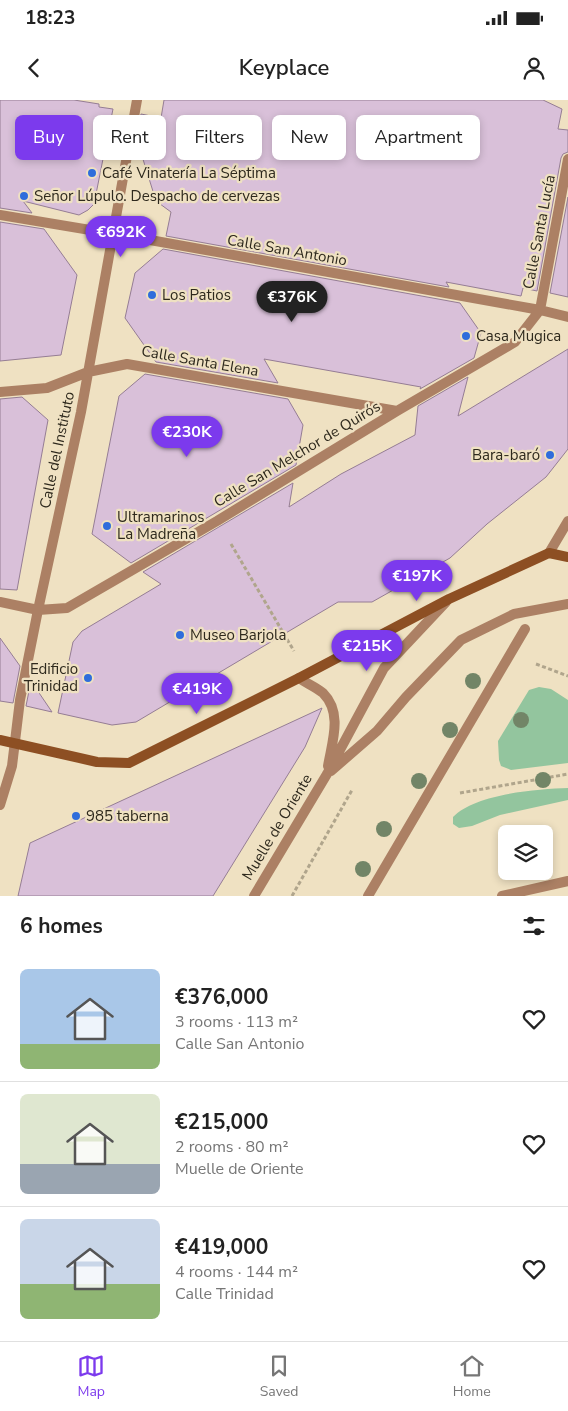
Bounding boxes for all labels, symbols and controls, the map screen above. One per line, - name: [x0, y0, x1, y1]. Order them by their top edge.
- text: 18:23: [25, 5, 75, 31]
- text: Keyplace: [239, 53, 329, 83]
- icon: back: [20, 54, 48, 82]
- icon: person: [520, 54, 548, 82]
- chip: Buy: [15, 115, 83, 160]
- chip: Rent: [93, 115, 166, 160]
- chip: Filters: [176, 115, 262, 160]
- chip: New: [272, 115, 346, 160]
- chip: Apartment: [356, 115, 480, 160]
- place label: Café Vinatería La Séptima: [102, 163, 276, 183]
- marker: Café Vinatería La Séptima: [86, 167, 98, 179]
- street label: Calle Santa Lucía: [518, 173, 560, 291]
- place label: Señor Lúpulo. Despacho de cervezas: [34, 186, 280, 206]
- marker: Señor Lúpulo. Despacho de cervezas: [18, 190, 30, 202]
- pin: €692K: [86, 216, 156, 258]
- text: €692K: [96, 221, 146, 243]
- street label: Calle San Antonio: [226, 230, 348, 270]
- pin: €376K: [257, 280, 327, 323]
- place label: Los Patios: [162, 285, 231, 305]
- text: €376K: [267, 286, 317, 308]
- marker: Los Patios: [146, 289, 158, 301]
- place label: Casa Mugica: [476, 326, 561, 346]
- marker: Casa Mugica: [460, 330, 472, 342]
- street label: Calle Santa Elena: [140, 341, 260, 381]
- street label: Calle del Instituto: [35, 390, 79, 510]
- street label: Calle San Melchor de Quirós: [210, 396, 384, 512]
- pin: €230K: [152, 416, 222, 458]
- text: €230K: [162, 421, 212, 443]
- place label: Bara-baró: [472, 445, 540, 465]
- marker: Bara-baró: [544, 449, 556, 461]
- place label: Ultramarinos La Madreña: [117, 507, 204, 544]
- marker: Ultramarinos La Madreña: [101, 520, 113, 532]
- pin: €197K: [382, 560, 452, 602]
- text: €197K: [392, 565, 442, 587]
- place label: Museo Barjola: [190, 625, 286, 645]
- marker: Museo Barjola: [174, 629, 186, 641]
- pin: €215K: [332, 630, 402, 672]
- text: €215K: [342, 635, 392, 657]
- place label: Edificio Trinidad: [24, 659, 78, 696]
- marker: Edificio Trinidad: [82, 672, 94, 684]
- pin: €419K: [162, 672, 232, 715]
- text: €419K: [172, 678, 222, 700]
- street label: Muelle de Oriente: [237, 770, 317, 884]
- place label: 985 taberna: [86, 806, 169, 826]
- marker: 985 taberna: [70, 810, 82, 822]
- map controls: [498, 825, 553, 880]
- button: layers: [498, 825, 553, 880]
- text: 6 homes: [20, 912, 103, 940]
- icon: filters: [520, 912, 548, 940]
- text: €376,000: [175, 983, 268, 1011]
- icon: home: [60, 989, 120, 1049]
- icon: heart: [520, 1005, 548, 1033]
- text: 3 rooms · 113 m²: [175, 1011, 298, 1033]
- text: Calle San Antonio: [175, 1033, 304, 1055]
- text: €215,000: [175, 1108, 268, 1136]
- icon: home: [60, 1114, 120, 1174]
- icon: heart: [520, 1130, 548, 1158]
- text: 2 rooms · 80 m²: [175, 1136, 288, 1158]
- text: Muelle de Oriente: [175, 1158, 303, 1180]
- text: €419,000: [175, 1233, 268, 1261]
- icon: home: [60, 1239, 120, 1299]
- icon: heart: [520, 1255, 548, 1283]
- text: 4 rooms · 144 m²: [175, 1261, 298, 1283]
- text: Calle Trinidad: [175, 1283, 274, 1305]
- tab: Map: [77, 1352, 105, 1401]
- tab: Saved: [260, 1352, 298, 1401]
- tab: Home: [453, 1352, 491, 1401]

